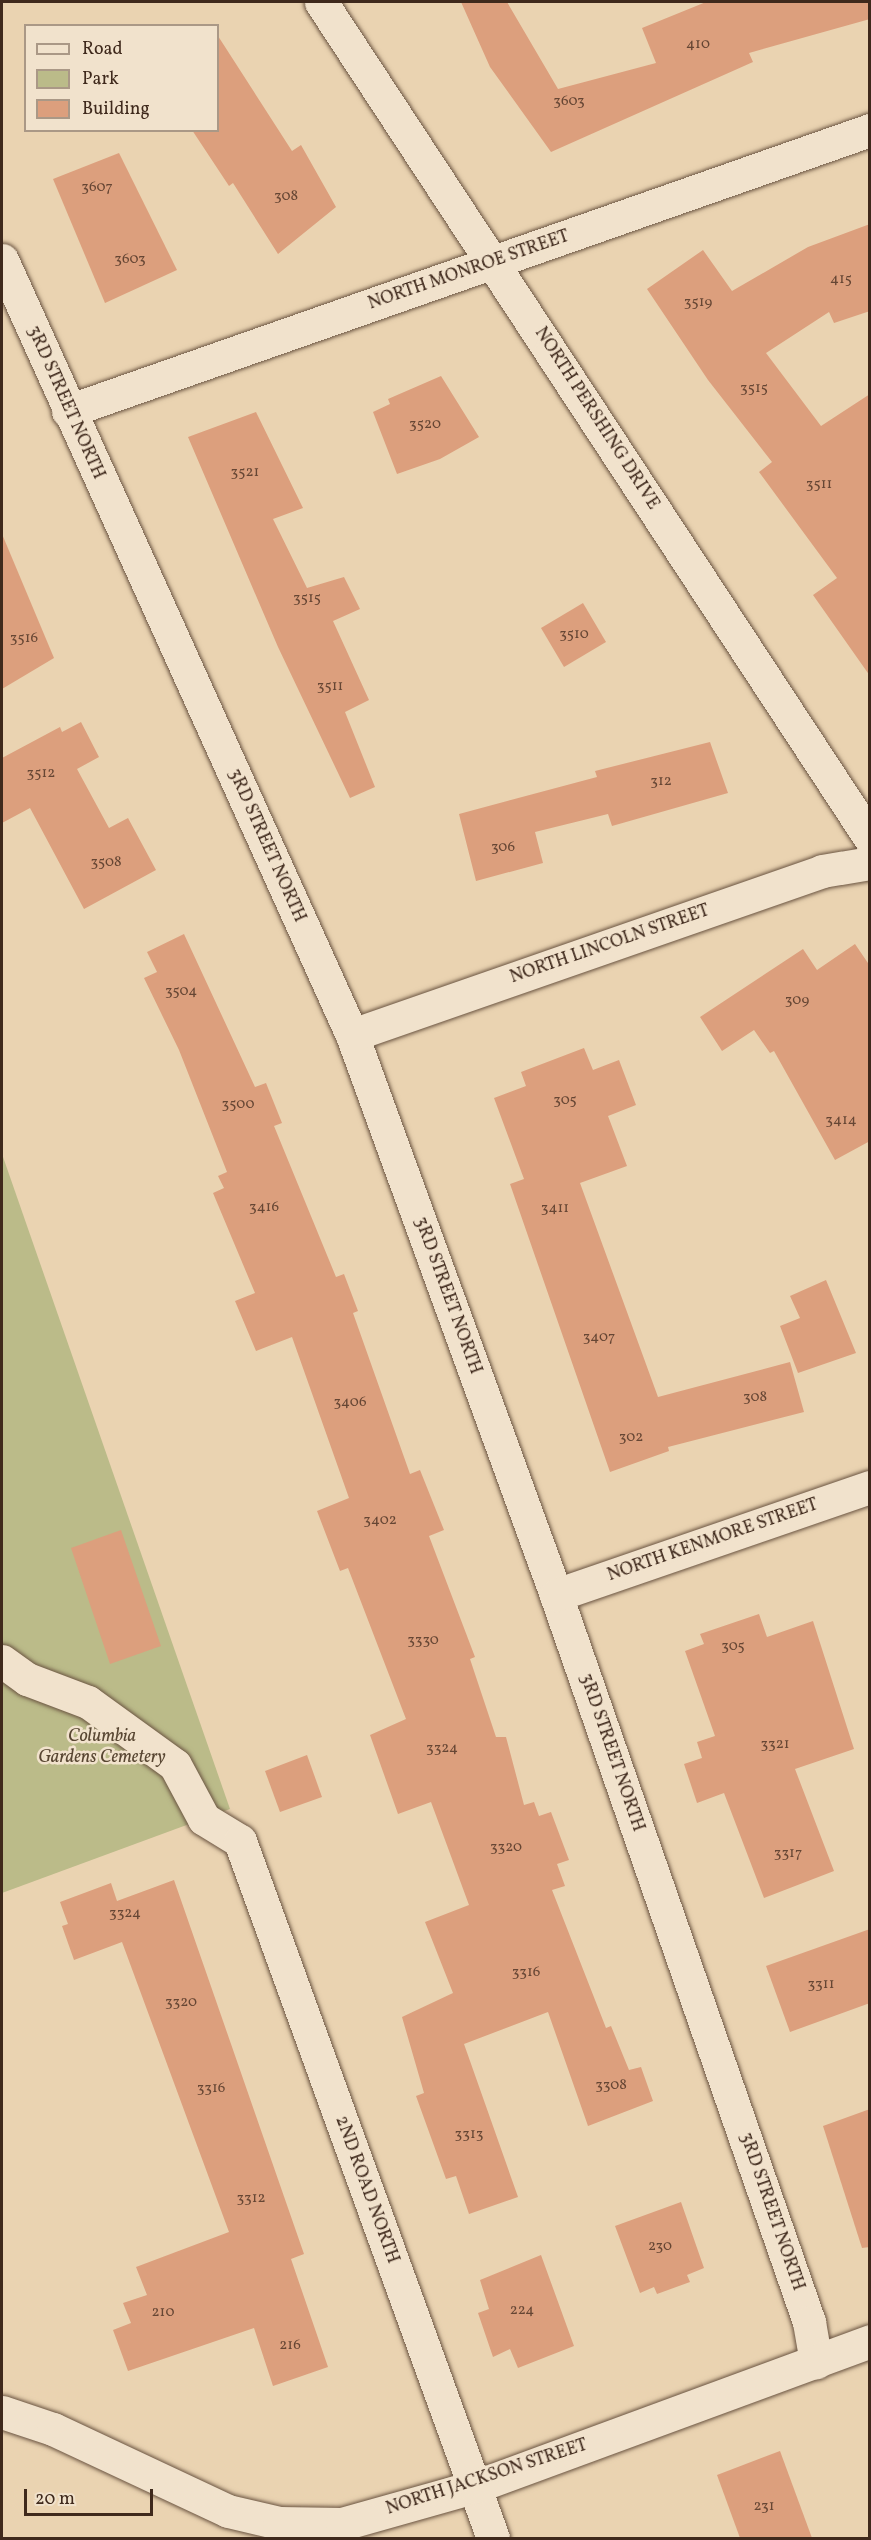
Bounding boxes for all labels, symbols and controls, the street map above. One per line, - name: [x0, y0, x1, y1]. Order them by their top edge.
- legend: [24, 24, 219, 132]
- house number: 410: [686, 36, 710, 54]
- text: Road: [82, 37, 123, 62]
- text: Park: [82, 67, 119, 92]
- house number: 3603: [553, 93, 585, 111]
- text: Building: [82, 97, 150, 122]
- house number: 3607: [81, 179, 113, 197]
- house number: 308: [274, 188, 298, 206]
- street label: NORTH MONROE STREET: [366, 226, 572, 316]
- house number: 3603: [114, 251, 146, 269]
- house number: 415: [830, 271, 852, 289]
- house number: 3519: [684, 294, 712, 312]
- street label: 3RD STREET NORTH: [21, 323, 109, 483]
- street label: NORTH PERSHING DRIVE: [529, 324, 663, 514]
- house number: 3515: [740, 380, 768, 398]
- house number: 3520: [409, 416, 441, 434]
- house number: 3521: [231, 464, 259, 482]
- house number: 3511: [806, 476, 832, 494]
- house number: 3515: [293, 590, 321, 608]
- house number: 3510: [559, 626, 589, 644]
- house number: 3516: [10, 630, 38, 648]
- house number: 3511: [317, 678, 343, 696]
- house number: 3512: [27, 765, 55, 783]
- street label: 3RD STREET NORTH: [222, 766, 310, 926]
- house number: 312: [650, 773, 672, 791]
- house number: 306: [491, 839, 515, 857]
- house number: 3508: [90, 854, 122, 872]
- street label: NORTH LINCOLN STREET: [507, 901, 713, 989]
- house number: 3504: [165, 983, 197, 1001]
- house number: 309: [785, 992, 809, 1010]
- house number: 305: [553, 1092, 577, 1110]
- house number: 3500: [222, 1096, 254, 1114]
- house number: 3414: [825, 1112, 857, 1130]
- house number: 3416: [249, 1199, 279, 1217]
- house number: 3411: [541, 1200, 569, 1218]
- street label: 3RD STREET NORTH: [408, 1214, 486, 1378]
- house number: 3407: [583, 1329, 615, 1347]
- house number: 308: [743, 1389, 767, 1407]
- house number: 3406: [333, 1394, 367, 1412]
- house number: 302: [619, 1429, 643, 1447]
- street label: NORTH KENMORE STREET: [605, 1495, 821, 1587]
- house number: 3402: [363, 1512, 397, 1530]
- house number: 3330: [407, 1632, 439, 1650]
- house number: 305: [721, 1638, 745, 1656]
- street label: 3RD STREET NORTH: [574, 1671, 648, 1835]
- park label: Columbia Gardens Cemetery: [38, 1727, 166, 1770]
- house number: 3321: [760, 1736, 790, 1754]
- house number: 3324: [426, 1740, 458, 1758]
- house number: 3320: [490, 1839, 522, 1857]
- house number: 3317: [774, 1845, 802, 1863]
- house number: 3324: [109, 1905, 141, 1923]
- house number: 3316: [512, 1964, 540, 1982]
- house number: 3311: [808, 1976, 834, 1994]
- house number: 3320: [165, 1994, 197, 2012]
- house number: 3308: [595, 2077, 627, 2095]
- house number: 3316: [197, 2080, 225, 2098]
- street label: 2ND ROAD NORTH: [329, 2113, 403, 2267]
- house number: 3313: [455, 2126, 483, 2144]
- street label: 3RD STREET NORTH: [734, 2130, 808, 2294]
- house number: 3312: [236, 2190, 266, 2208]
- house number: 230: [648, 2238, 672, 2256]
- house number: 224: [510, 2302, 534, 2320]
- house number: 210: [152, 2304, 174, 2322]
- house number: 216: [279, 2337, 301, 2355]
- street label: NORTH JACKSON STREET: [384, 2435, 590, 2521]
- scale bar: [27, 2477, 156, 2515]
- text: 20 m: [35, 2487, 75, 2512]
- house number: 231: [753, 2498, 775, 2516]

